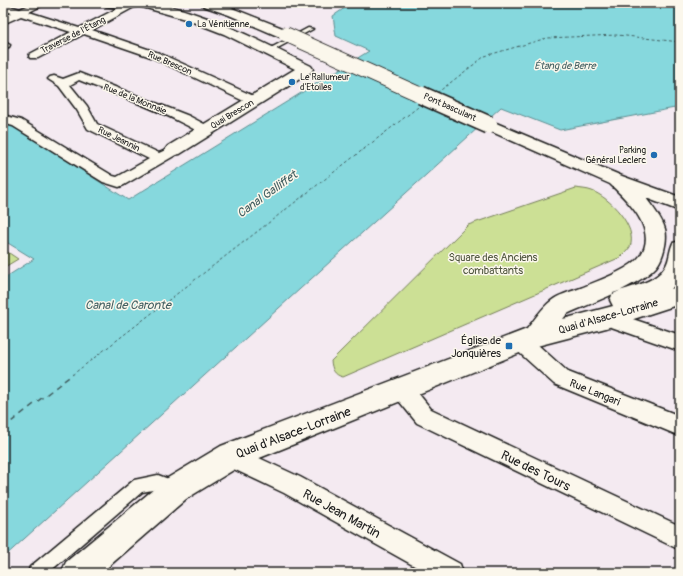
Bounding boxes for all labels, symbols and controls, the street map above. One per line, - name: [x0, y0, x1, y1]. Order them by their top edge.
- street label: Traverse de l'Étang: [39, 14, 108, 57]
- marker: La Vénitienne: [184, 19, 194, 29]
- place label: La Vénitienne: [197, 19, 250, 30]
- street label: Rue Brescon: [146, 49, 194, 78]
- water label: Étang de Berre: [534, 59, 597, 72]
- place label: Le Rallumeur d'Etoiles: [300, 72, 350, 93]
- marker: Le Rallumeur d'Etoiles: [287, 77, 297, 87]
- street label: Rue de la Monnaie: [102, 82, 168, 117]
- street label: Pont basculant: [422, 91, 478, 124]
- street label: Quai Brescon: [209, 97, 256, 132]
- street label: Rue Jeannin: [96, 125, 142, 154]
- place label: Parking Général Leclerc: [585, 145, 646, 166]
- marker: Parking Général Leclerc: [649, 150, 659, 160]
- water label: Canal Galliffet: [234, 167, 301, 221]
- park label: Square des Anciens combattants: [449, 251, 538, 277]
- street label: Quai d'Alsace-Lorraine: [557, 296, 660, 337]
- water label: Canal de Caronte: [85, 298, 172, 313]
- place label: Église de Jonquières: [451, 334, 502, 360]
- marker: Église de Jonquières: [504, 341, 514, 351]
- street label: Rue Langari: [568, 376, 622, 409]
- street label: Quai d'Alsace-Lorraine: [233, 403, 354, 462]
- street label: Rue des Tours: [498, 447, 573, 495]
- street label: Rue Jean Martin: [300, 486, 383, 542]

